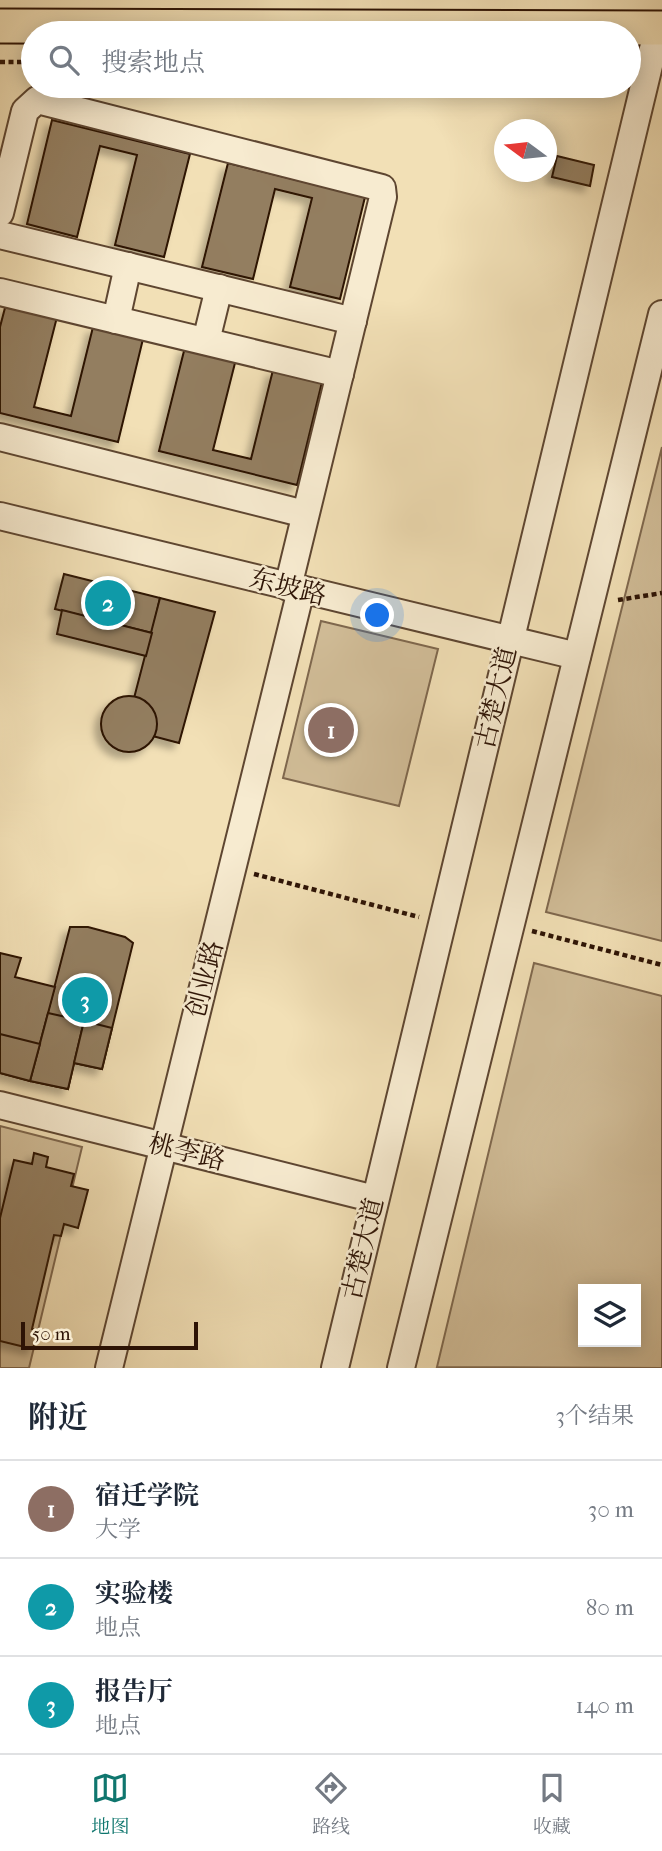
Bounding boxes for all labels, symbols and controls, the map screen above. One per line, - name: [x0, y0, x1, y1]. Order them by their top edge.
- search box: [21, 21, 641, 98]
- icon: search: [45, 41, 83, 79]
- text: 搜索地点: [101, 47, 205, 78]
- north arrow: [494, 119, 557, 182]
- street label: 东坡路: [246, 563, 330, 611]
- pin: 2: [85, 577, 131, 629]
- your location: [360, 598, 394, 632]
- street label: 古楚大道: [469, 644, 523, 752]
- pin: 1: [308, 704, 354, 756]
- street label: 创业路: [181, 937, 229, 1021]
- pin: 3: [62, 974, 108, 1026]
- street label: 桃李路: [145, 1128, 229, 1176]
- street label: 古楚大道: [336, 1195, 390, 1303]
- map controls: [578, 1284, 641, 1347]
- button: layers: [578, 1284, 641, 1347]
- scale bar: [21, 1319, 198, 1351]
- text: 50 m: [32, 1323, 71, 1345]
- text: 附近: [28, 1400, 88, 1435]
- text: 3个结果: [556, 1402, 634, 1429]
- text: 宿迁学院: [95, 1480, 199, 1511]
- text: 1: [47, 1496, 55, 1523]
- text: 30 m: [588, 1496, 634, 1523]
- text: 大学: [95, 1516, 141, 1543]
- text: 实验楼: [95, 1578, 173, 1609]
- text: 2: [45, 1594, 57, 1621]
- text: 80 m: [586, 1594, 634, 1621]
- text: 地点: [95, 1614, 141, 1641]
- text: 报告厅: [95, 1676, 173, 1707]
- text: 3: [46, 1692, 56, 1719]
- text: 140 m: [575, 1692, 634, 1719]
- text: 地点: [95, 1712, 141, 1739]
- tab: 地图: [91, 1769, 129, 1838]
- tab: 路线: [312, 1769, 350, 1838]
- tab: 收藏: [533, 1769, 571, 1838]

